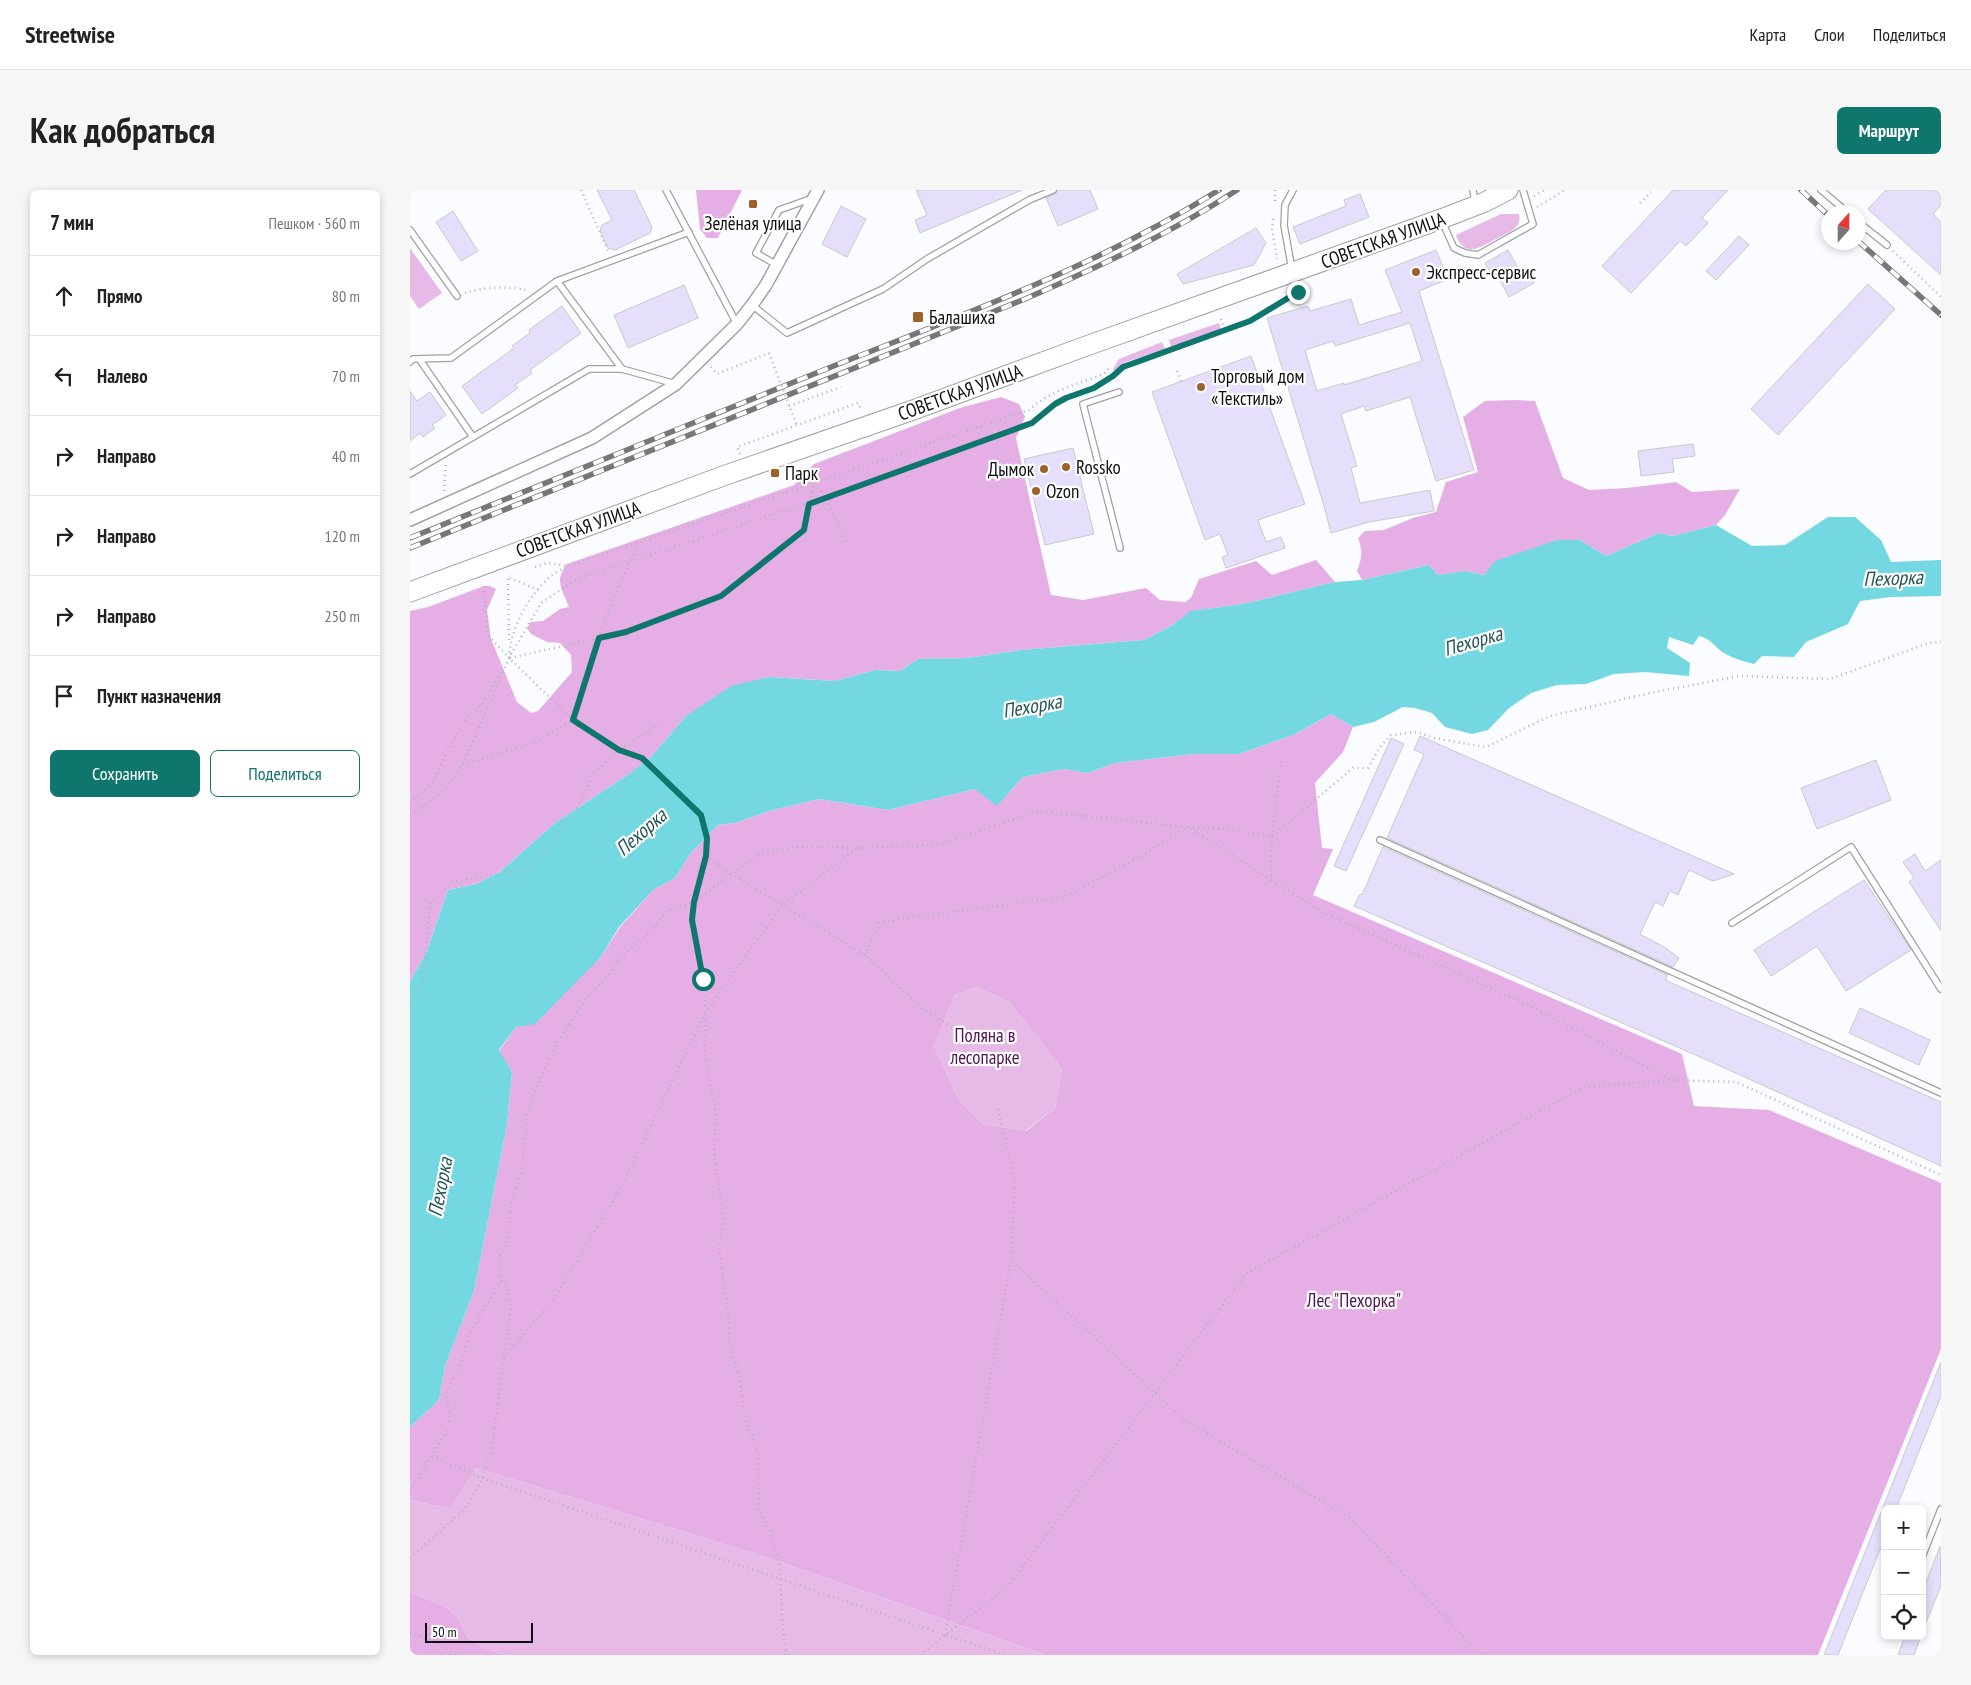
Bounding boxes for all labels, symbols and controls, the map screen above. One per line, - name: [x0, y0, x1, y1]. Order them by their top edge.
- text: Streetwise: [25, 19, 115, 50]
- text: Карта: [1749, 23, 1786, 46]
- text: Слои: [1814, 23, 1845, 46]
- text: Поделиться: [1873, 23, 1946, 46]
- text: Как добраться: [30, 107, 215, 153]
- button: Маршрут: [1837, 107, 1941, 154]
- marker: Зелёная улица: [747, 198, 759, 210]
- north arrow: [1821, 205, 1866, 250]
- street label: СОВЕТСКАЯ УЛИЦА: [1317, 206, 1449, 274]
- text: 7 мин: [50, 209, 94, 236]
- place label: Зелёная улица: [704, 211, 802, 235]
- text: Пешком · 560 m: [269, 213, 360, 233]
- place label: Экспресс-сервис: [1426, 260, 1537, 284]
- marker: Экспресс-сервис: [1410, 266, 1422, 278]
- route end: [1287, 281, 1310, 304]
- icon: ahead: [50, 282, 78, 310]
- text: Прямо: [97, 284, 142, 308]
- text: 80 m: [332, 286, 360, 306]
- place label: Балашиха: [929, 305, 995, 329]
- marker: Балашиха: [911, 310, 925, 324]
- street label: СОВЕТСКАЯ УЛИЦА: [894, 358, 1026, 426]
- icon: left: [50, 362, 78, 390]
- text: Налево: [97, 364, 148, 388]
- place label: Торговый дом «Текстиль»: [1211, 364, 1304, 410]
- text: 70 m: [332, 366, 360, 386]
- marker: Торговый дом «Текстиль»: [1195, 381, 1207, 393]
- icon: right: [50, 442, 78, 470]
- text: Направо: [97, 444, 156, 468]
- text: 40 m: [332, 446, 360, 466]
- place label: Rossko: [1076, 455, 1121, 479]
- place label: Дымок: [988, 457, 1035, 481]
- place label: Парк: [785, 461, 819, 485]
- marker: Rossko: [1060, 461, 1072, 473]
- marker: Дымок: [1038, 463, 1050, 475]
- marker: Парк: [769, 467, 781, 479]
- place label: Ozon: [1046, 479, 1079, 503]
- marker: Ozon: [1030, 485, 1042, 497]
- street label: СОВЕТСКАЯ УЛИЦА: [512, 495, 644, 563]
- icon: right: [50, 522, 78, 550]
- text: Направо: [97, 524, 156, 548]
- text: 120 m: [325, 526, 360, 546]
- water label: Пехорка: [1863, 564, 1924, 592]
- icon: right: [50, 602, 78, 630]
- text: Направо: [97, 604, 156, 628]
- text: 250 m: [325, 606, 360, 626]
- water label: Пехорка: [1441, 620, 1506, 662]
- icon: arrive: [50, 682, 78, 710]
- text: Пункт назначения: [97, 684, 221, 708]
- water label: Пехорка: [1000, 688, 1065, 724]
- button: Сохранить: [50, 750, 200, 797]
- button: Поделиться: [210, 750, 360, 797]
- water label: Пехорка: [610, 802, 673, 861]
- route start: [692, 968, 715, 991]
- park label: Поляна в лесопарке: [949, 1023, 1020, 1069]
- water label: Пехорка: [422, 1154, 459, 1219]
- park label: Лес "Пехорка": [1306, 1288, 1401, 1312]
- map controls: [1881, 1505, 1926, 1640]
- button: +: [1881, 1505, 1926, 1550]
- button: −: [1881, 1550, 1926, 1595]
- button: locate: [1881, 1595, 1926, 1640]
- scale bar: [425, 1620, 532, 1643]
- text: 50 m: [432, 1623, 457, 1641]

